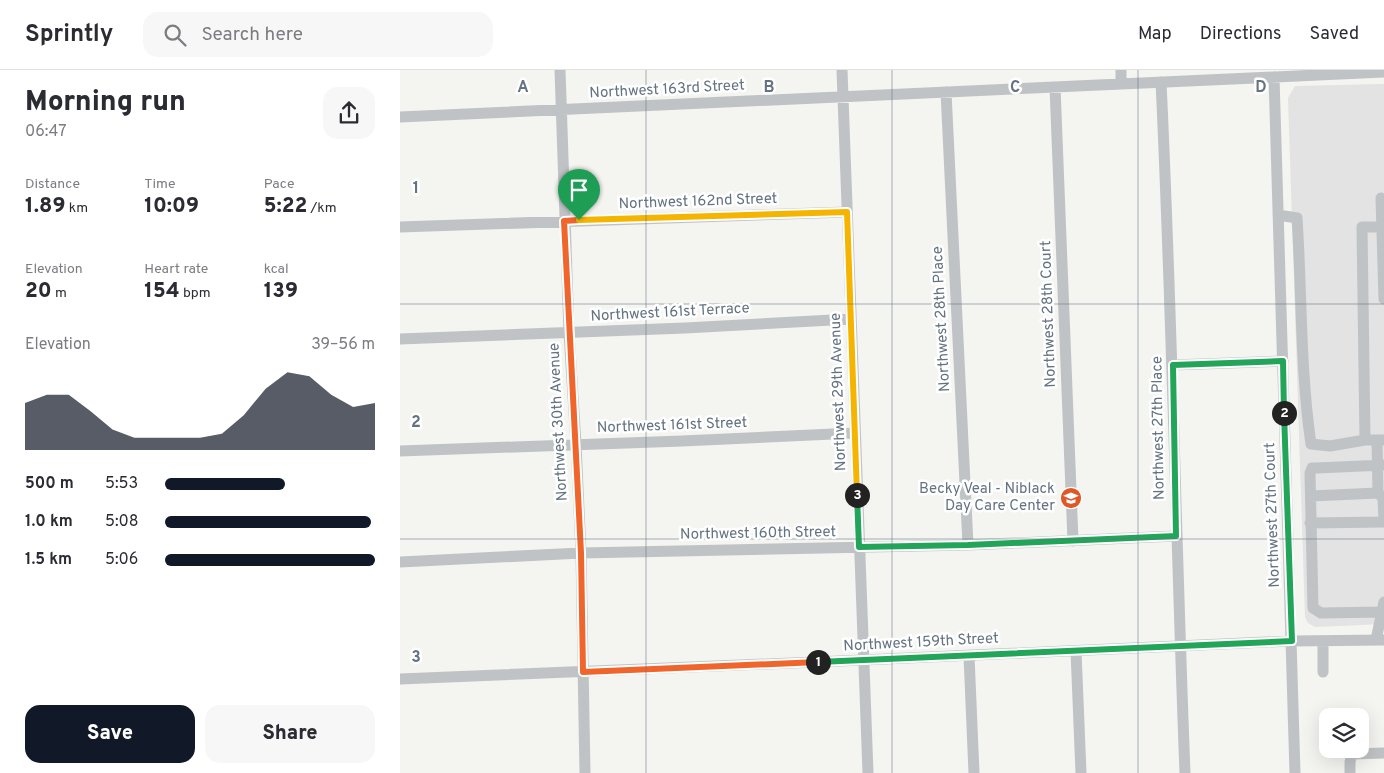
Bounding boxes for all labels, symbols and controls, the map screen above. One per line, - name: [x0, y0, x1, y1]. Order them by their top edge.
- search box: [143, 12, 493, 57]
- text: Sprintly: [25, 20, 113, 50]
- icon: search: [161, 21, 189, 49]
- text: Search here: [201, 23, 303, 47]
- text: Map: [1138, 23, 1172, 46]
- text: Directions: [1200, 23, 1282, 46]
- text: Saved: [1310, 23, 1359, 46]
- street label: Northwest 163rd Street: [589, 76, 745, 104]
- text: A: [517, 78, 529, 98]
- text: B: [763, 78, 775, 98]
- text: C: [1010, 78, 1020, 98]
- text: D: [1255, 78, 1267, 98]
- text: Morning run: [25, 85, 186, 121]
- button: share: [323, 87, 375, 139]
- text: 06:47: [25, 122, 67, 142]
- pin: [558, 169, 600, 220]
- text: Distance: [25, 176, 80, 193]
- text: Time: [144, 176, 176, 193]
- text: Pace: [264, 176, 294, 193]
- icon: arrive: [565, 176, 593, 204]
- text: 1: [413, 179, 419, 199]
- street label: Northwest 162nd Street: [618, 190, 778, 214]
- text: 1.89: [25, 193, 65, 220]
- text: 10:09: [144, 193, 199, 220]
- text: 5:22: [264, 193, 307, 220]
- text: km: [65, 200, 88, 217]
- text: /km: [307, 200, 337, 217]
- street label: Northwest 28th Court: [1037, 240, 1061, 388]
- street label: Northwest 28th Place: [929, 246, 955, 392]
- text: Elevation: [25, 261, 83, 278]
- text: Heart rate: [144, 261, 208, 278]
- text: kcal: [264, 261, 289, 278]
- text: 20: [25, 278, 52, 305]
- text: 154: [144, 278, 180, 305]
- text: 139: [264, 278, 298, 305]
- text: m: [52, 285, 67, 302]
- text: bpm: [180, 285, 211, 302]
- street label: Northwest 161st Terrace: [590, 299, 750, 327]
- street label: Northwest 29th Avenue: [827, 313, 851, 471]
- text: Elevation: [25, 335, 91, 355]
- text: 39–56 m: [311, 335, 375, 355]
- street label: Northwest 30th Avenue: [545, 342, 573, 502]
- street label: Northwest 27th Place: [1148, 356, 1170, 500]
- pin: 2: [1272, 400, 1296, 426]
- text: 2: [1280, 405, 1289, 422]
- text: 2: [411, 413, 421, 433]
- street label: Northwest 161st Street: [596, 414, 748, 438]
- street label: Northwest 27th Court: [1261, 442, 1285, 588]
- text: 500 m: [25, 474, 74, 494]
- text: 5:53: [105, 474, 138, 494]
- place label: Becky Veal - Niblack Day Care Center: [919, 480, 1055, 516]
- pin: 3: [844, 482, 870, 508]
- school or university icon: Becky Veal - Niblack Day Care Center: [1059, 486, 1083, 510]
- text: 3: [853, 487, 862, 504]
- text: 1.0 km: [25, 512, 73, 532]
- text: 5:08: [105, 512, 139, 532]
- street label: Northwest 160th Street: [680, 523, 836, 545]
- text: 1.5 km: [25, 550, 72, 570]
- text: 5:06: [105, 550, 138, 570]
- street label: Northwest 159th Street: [843, 629, 999, 657]
- text: 3: [411, 648, 421, 668]
- pin: 1: [806, 650, 830, 674]
- text: 1: [816, 654, 821, 671]
- button: Save: [25, 705, 195, 763]
- button: Share: [205, 705, 375, 763]
- map controls: [1319, 708, 1369, 758]
- button: layers: [1319, 708, 1369, 758]

